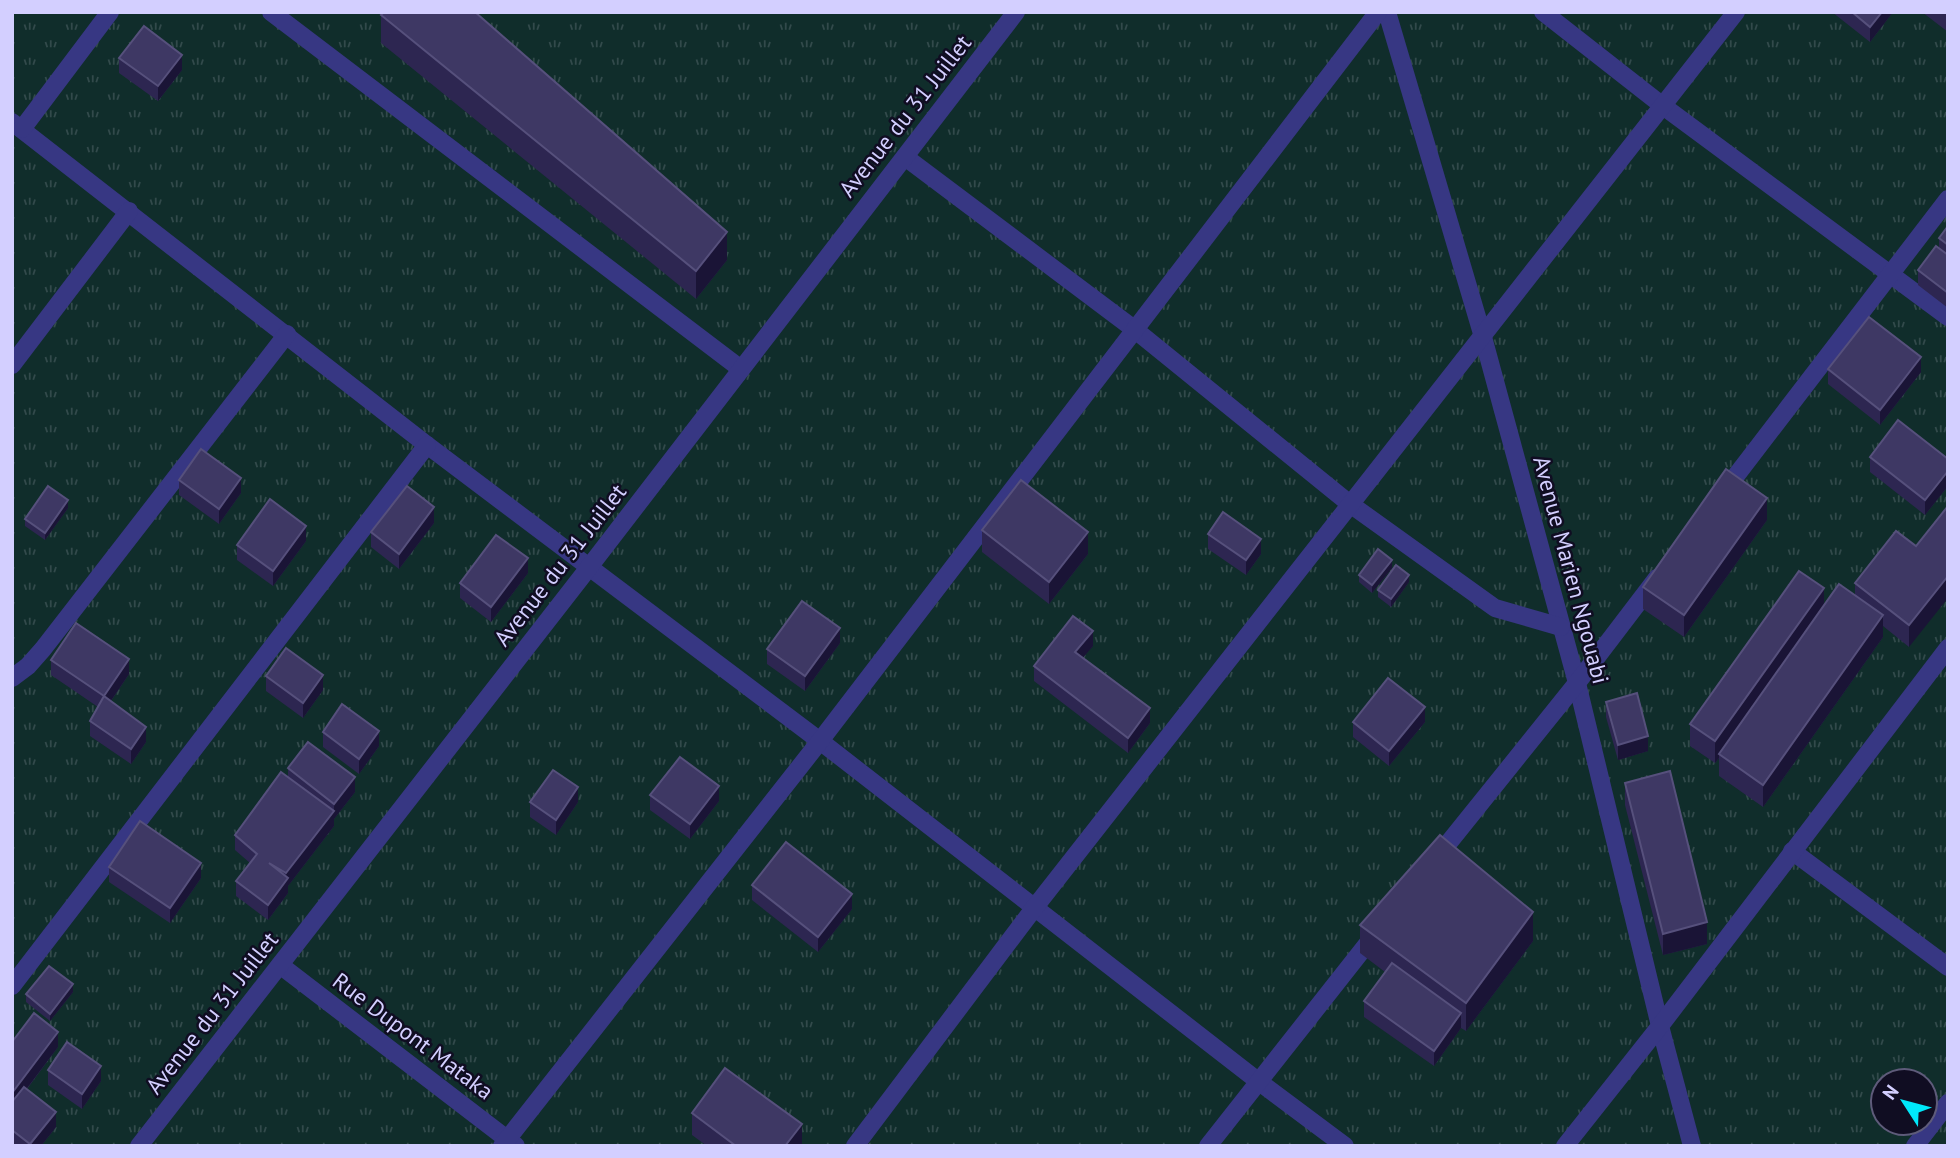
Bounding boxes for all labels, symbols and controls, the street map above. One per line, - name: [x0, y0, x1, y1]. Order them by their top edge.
- street label: Avenue du 31 Juillet: [832, 28, 977, 203]
- street label: Avenue Marien Ngouabi: [1527, 453, 1616, 687]
- street label: Avenue du 31 Juillet: [487, 477, 632, 652]
- street label: Avenue du 31 Juillet: [139, 925, 284, 1100]
- street label: Rue Dupont Mataka: [327, 966, 499, 1105]
- north arrow: [1869, 1067, 1939, 1137]
- text: N: [1877, 1080, 1904, 1104]

